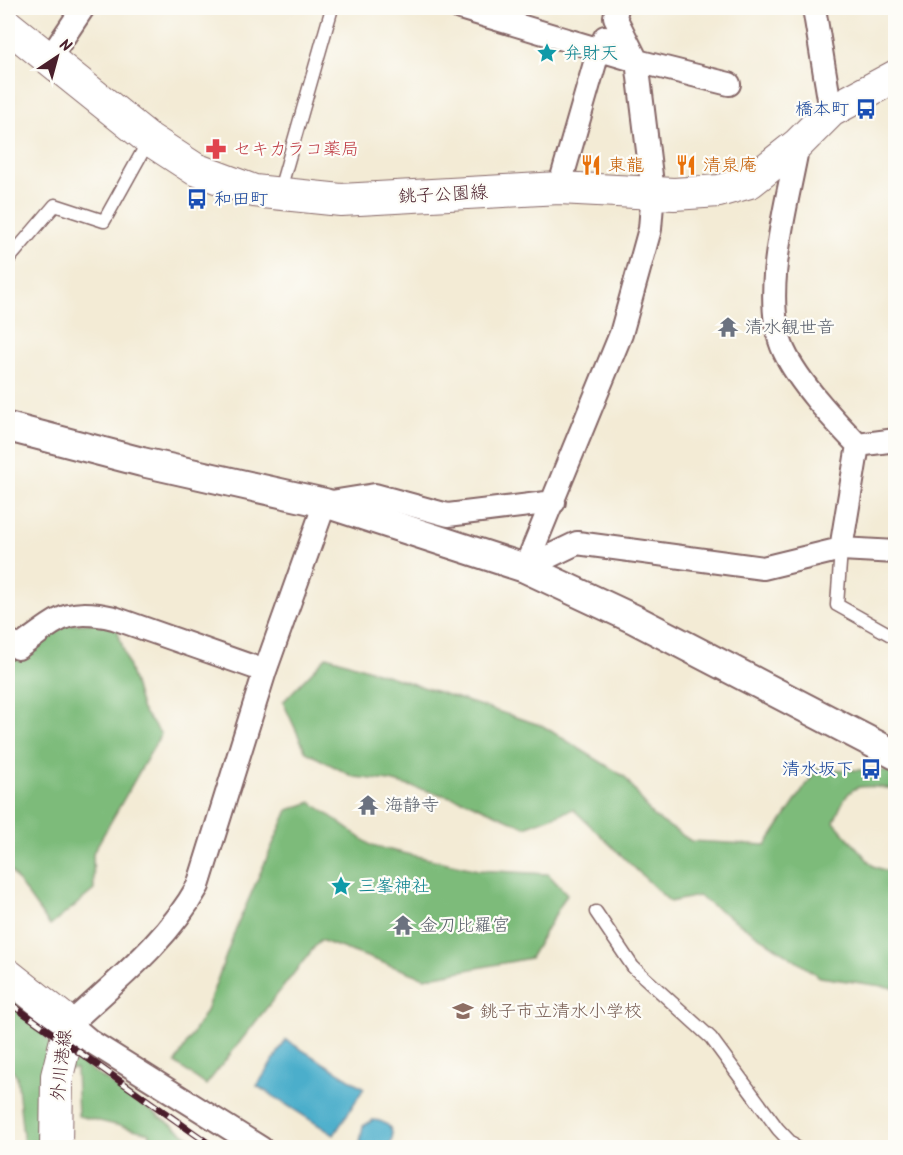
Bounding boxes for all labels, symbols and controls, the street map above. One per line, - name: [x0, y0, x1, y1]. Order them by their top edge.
- north arrow: [27, 27, 87, 87]
- text: N: [53, 33, 76, 59]
- place label: 弁財天: [564, 40, 618, 69]
- place icon: 弁財天: [535, 41, 559, 65]
- place label: 橋本町: [795, 96, 849, 125]
- bus stop icon: 橋本町: [854, 97, 878, 121]
- place label: セキカラコ薬局: [233, 136, 359, 165]
- pharmacy icon: セキカラコ薬局: [204, 137, 228, 161]
- place label: 東龍: [608, 152, 644, 181]
- place label: 清泉庵: [703, 152, 757, 181]
- restaurant icon: 東龍: [579, 153, 603, 177]
- restaurant icon: 清泉庵: [674, 153, 698, 177]
- street label: 銚子公園線: [397, 179, 489, 212]
- place label: 和田町: [214, 186, 268, 215]
- bus stop icon: 和田町: [185, 187, 209, 211]
- place label: 清水観世音: [745, 314, 835, 343]
- temple icon: 清水観世音: [716, 315, 740, 339]
- place label: 清水坂下: [782, 756, 854, 785]
- bus stop icon: 清水坂下: [859, 757, 883, 781]
- place label: 海静寺: [385, 792, 439, 821]
- temple icon: 海静寺: [356, 793, 380, 817]
- place label: 三峯神社: [358, 873, 430, 902]
- place icon: 三峯神社: [329, 874, 353, 898]
- place label: 金刀比羅宮: [420, 912, 510, 941]
- temple icon: 金刀比羅宮: [391, 913, 415, 937]
- place label: 銚子市立清水小学校: [480, 998, 642, 1027]
- school or university icon: 銚子市立清水小学校: [451, 999, 475, 1023]
- street label: 外川港線: [44, 1028, 81, 1102]

